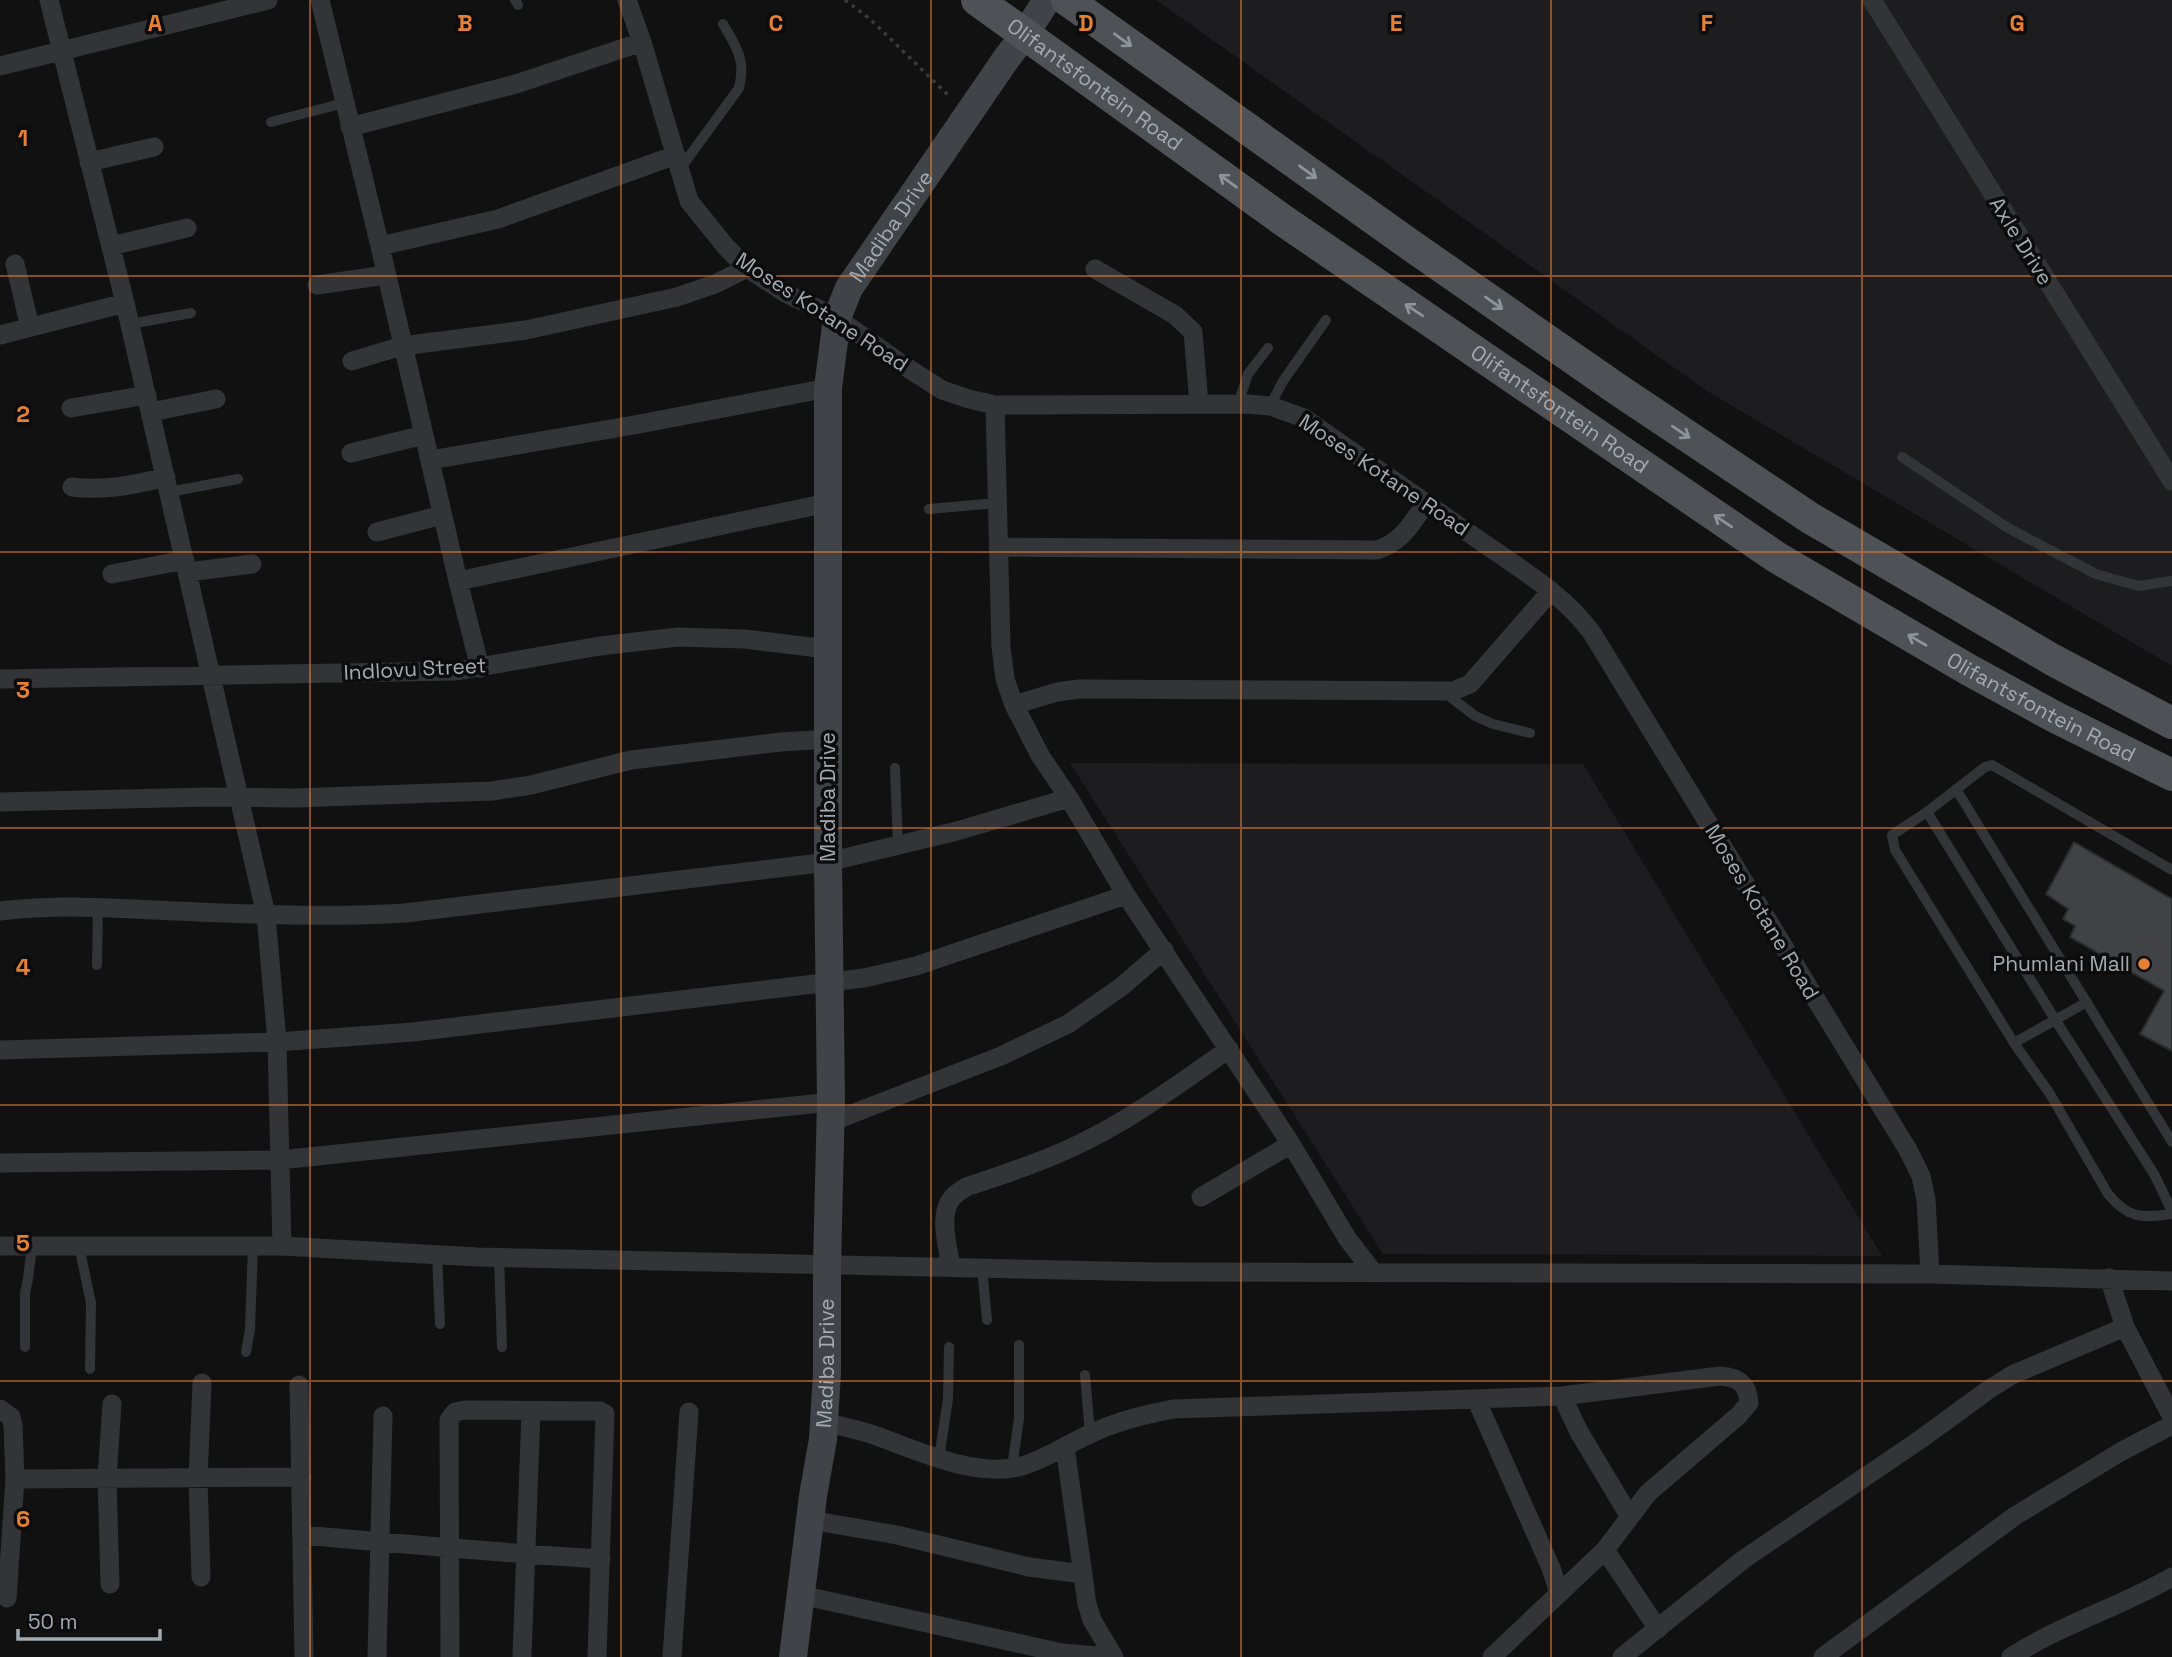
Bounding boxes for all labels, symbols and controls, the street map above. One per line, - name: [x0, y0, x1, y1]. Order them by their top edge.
- text: A: [148, 8, 163, 38]
- text: B: [457, 8, 473, 38]
- text: C: [769, 8, 783, 38]
- text: D: [1078, 8, 1094, 38]
- text: E: [1390, 8, 1402, 38]
- text: F: [1701, 8, 1713, 38]
- text: G: [2009, 8, 2025, 38]
- street label: Olifantsfontein Road: [1002, 12, 1188, 157]
- one-way arrow: [1113, 32, 1132, 47]
- text: 1: [18, 123, 28, 153]
- street label: Madiba Drive: [843, 165, 939, 287]
- one-way arrow: [1298, 165, 1317, 179]
- one-way arrow: [1219, 174, 1238, 189]
- street label: Axle Drive: [1984, 192, 2059, 290]
- street label: Moses Kotane Road: [731, 246, 913, 377]
- one-way arrow: [1484, 296, 1503, 310]
- one-way arrow: [1405, 303, 1424, 317]
- street label: Olifantsfontein Road: [1466, 338, 1654, 479]
- text: 2: [16, 399, 30, 429]
- street label: Moses Kotane Road: [1294, 407, 1475, 542]
- one-way arrow: [1671, 425, 1691, 439]
- one-way arrow: [1714, 514, 1733, 528]
- one-way arrow: [1907, 633, 1927, 647]
- street label: Olifantsfontein Road: [1942, 646, 2140, 768]
- street label: Indlovu Street: [343, 651, 487, 686]
- text: 3: [16, 675, 30, 705]
- street label: Madiba Drive: [814, 732, 841, 862]
- street label: Moses Kotane Road: [1699, 819, 1826, 1004]
- place label: Phumlani Mall: [1993, 950, 2130, 977]
- text: 4: [16, 952, 31, 982]
- marker: Phumlani Mall: [2136, 956, 2152, 972]
- text: 5: [16, 1228, 30, 1258]
- street label: Madiba Drive: [810, 1298, 840, 1429]
- text: 6: [16, 1504, 30, 1534]
- scale bar: [18, 1598, 159, 1642]
- text: 50 m: [28, 1608, 78, 1635]

